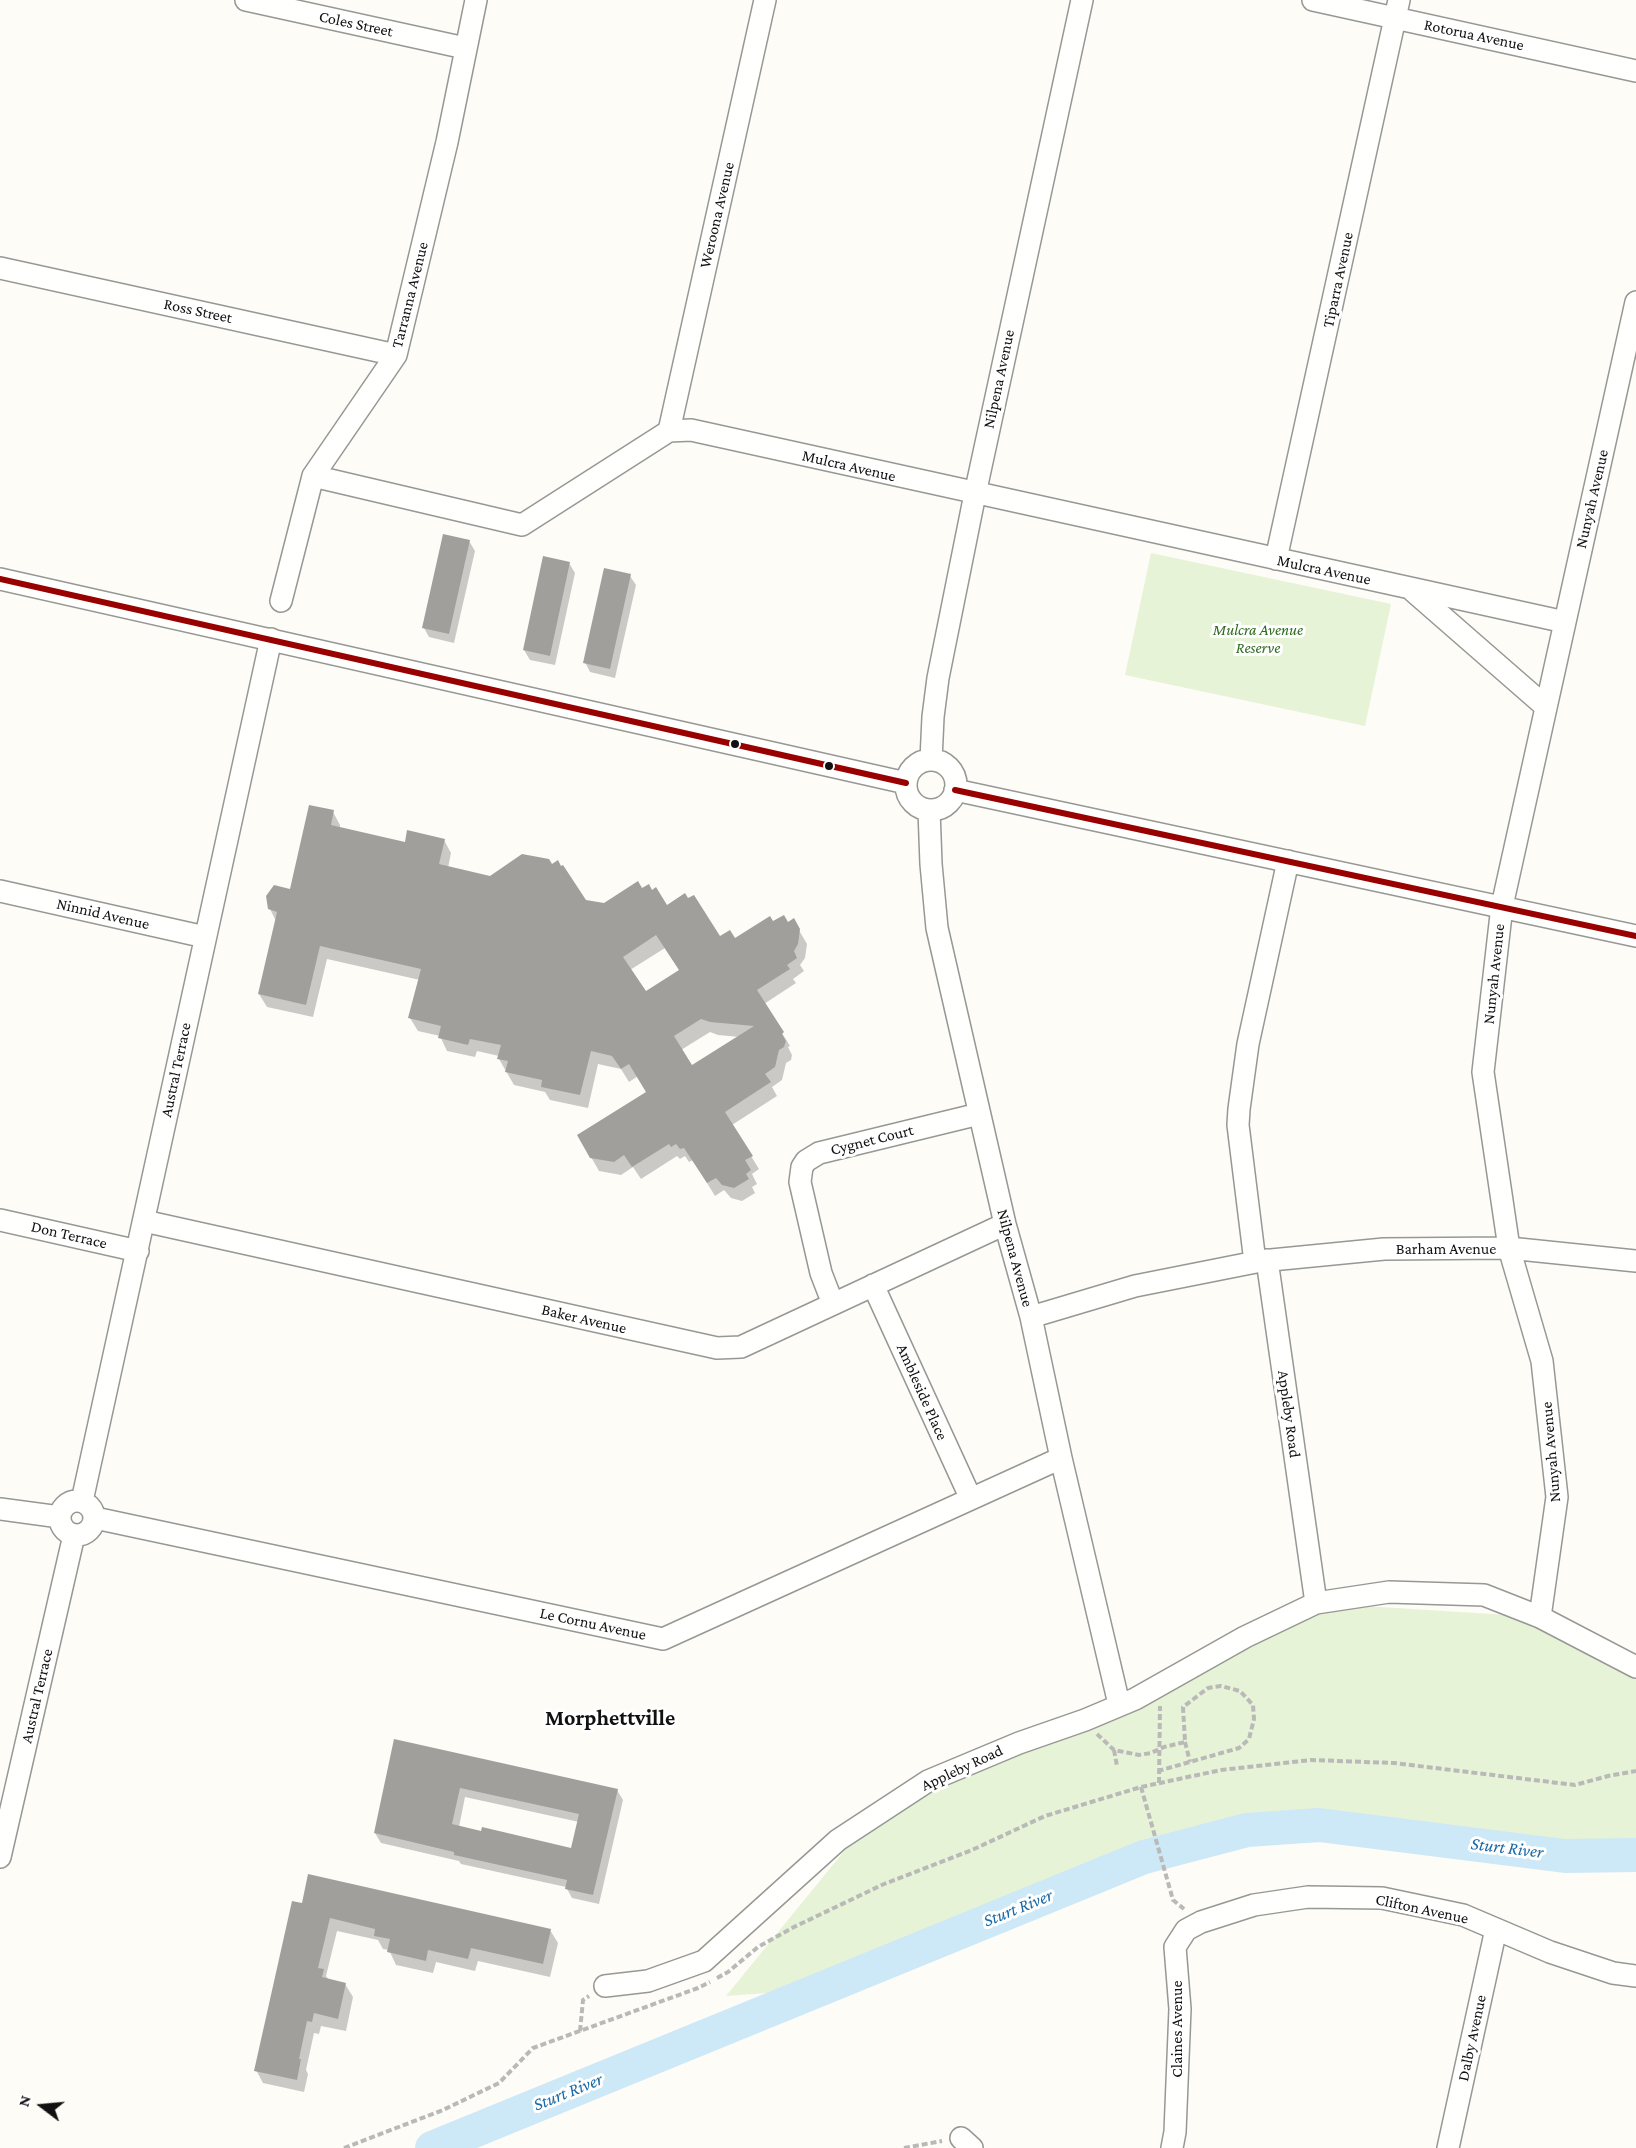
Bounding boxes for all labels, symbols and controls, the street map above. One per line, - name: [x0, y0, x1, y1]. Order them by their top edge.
- street label: Coles Street: [317, 7, 395, 41]
- street label: Rotorua Avenue: [1422, 15, 1526, 55]
- street label: Weroona Avenue: [695, 160, 739, 270]
- street label: Tiparra Avenue: [1318, 230, 1358, 330]
- street label: Tarranna Avenue: [388, 240, 432, 350]
- street label: Ross Street: [162, 294, 234, 328]
- street label: Nilpena Avenue: [979, 328, 1019, 430]
- street label: Mulcra Avenue: [800, 446, 898, 486]
- street label: Nunyah Avenue: [1571, 448, 1613, 550]
- street label: Mulcra Avenue: [1275, 551, 1373, 589]
- park label: Mulcra Avenue Reserve: [1213, 620, 1303, 658]
- unlabelled marker: [729, 738, 741, 750]
- unlabelled marker: [823, 760, 835, 772]
- street label: Ninnid Avenue: [55, 894, 151, 934]
- street label: Nunyah Avenue: [1479, 923, 1509, 1025]
- street label: Austral Terrace: [157, 1021, 195, 1119]
- street label: Cygnet Court: [828, 1120, 916, 1160]
- street label: Nilpena Avenue: [993, 1207, 1037, 1309]
- street label: Don Terrace: [29, 1217, 109, 1253]
- street label: Barham Avenue: [1396, 1239, 1496, 1259]
- street label: Baker Avenue: [540, 1300, 628, 1338]
- street label: Ambleside Place: [892, 1341, 952, 1443]
- street label: Appleby Road: [1273, 1369, 1305, 1459]
- street label: Nunyah Avenue: [1537, 1401, 1565, 1503]
- street label: Le Cornu Avenue: [538, 1603, 648, 1645]
- street label: Austral Terrace: [17, 1647, 57, 1745]
- district label: Morphettville: [545, 1705, 675, 1731]
- street label: Appleby Road: [918, 1741, 1006, 1795]
- water label: Sturt River: [1470, 1833, 1544, 1863]
- water label: Sturt River: [980, 1884, 1056, 1932]
- street label: Clifton Avenue: [1374, 1890, 1470, 1928]
- street label: Claines Avenue: [1167, 1980, 1187, 2078]
- street label: Dalby Avenue: [1453, 1993, 1491, 2083]
- water label: Sturt River: [530, 2068, 606, 2116]
- north arrow: [12, 2076, 72, 2136]
- text: N: [15, 2093, 34, 2108]

